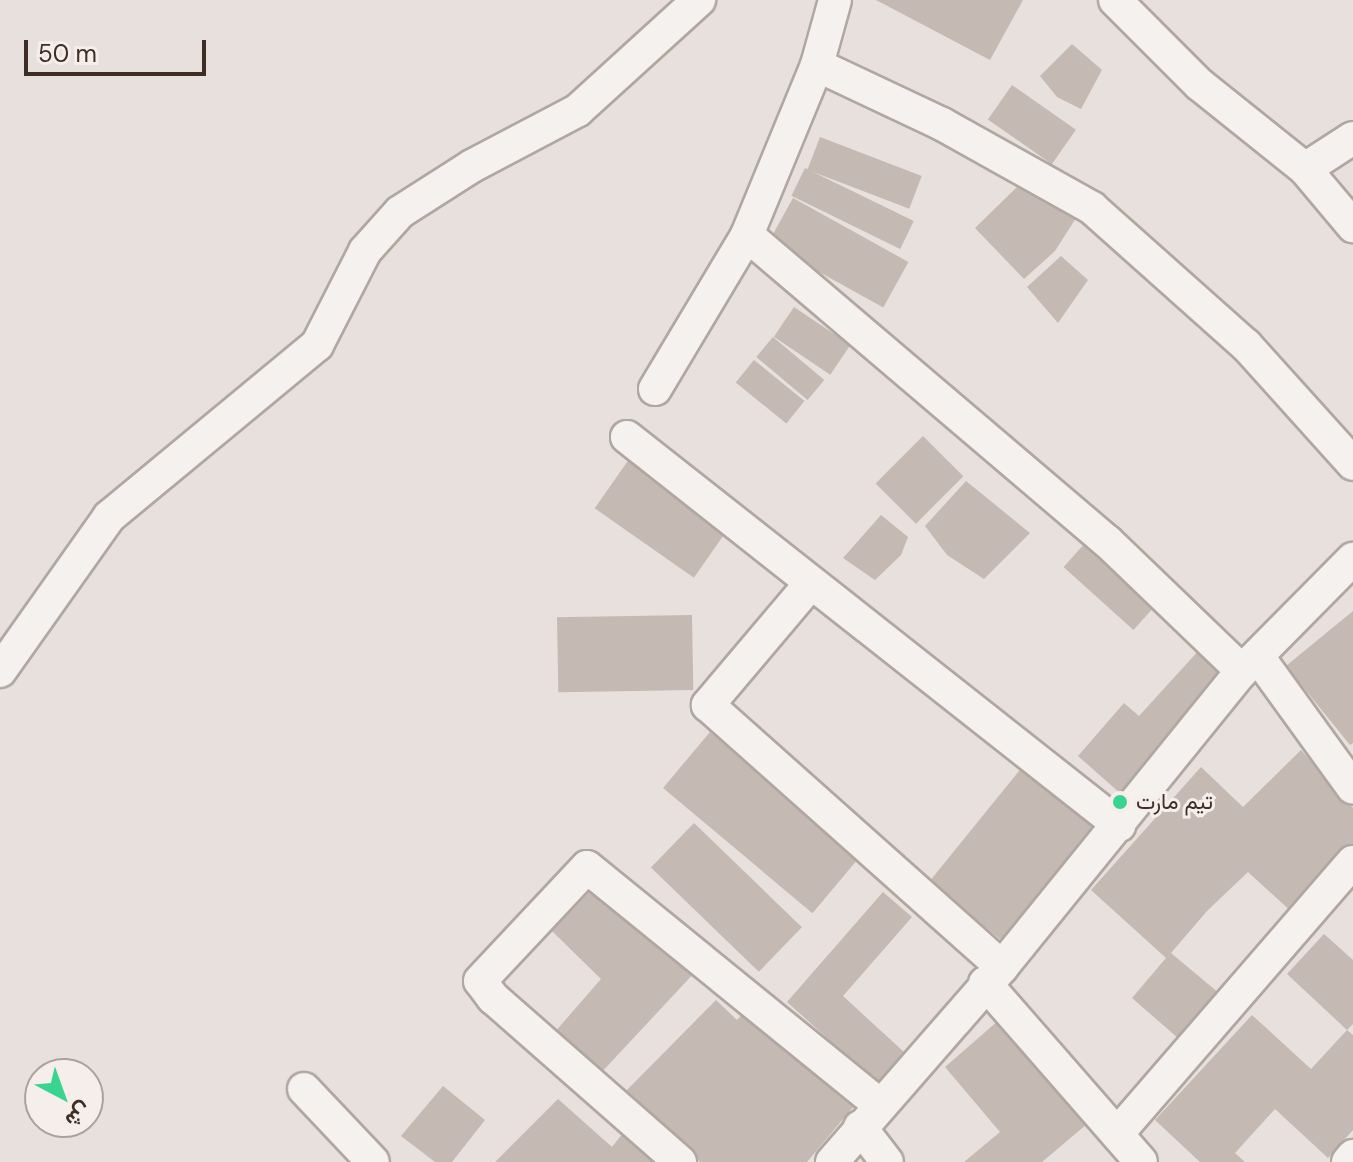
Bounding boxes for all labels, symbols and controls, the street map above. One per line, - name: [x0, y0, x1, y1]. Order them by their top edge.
- scale bar: [28, 24, 210, 74]
- text: 50 m: [38, 38, 97, 69]
- place label: تيم مارت: [1136, 789, 1213, 815]
- marker: تيم مارت: [1111, 793, 1129, 811]
- north arrow: [24, 1058, 104, 1138]
- text: ش: [59, 1095, 98, 1135]

